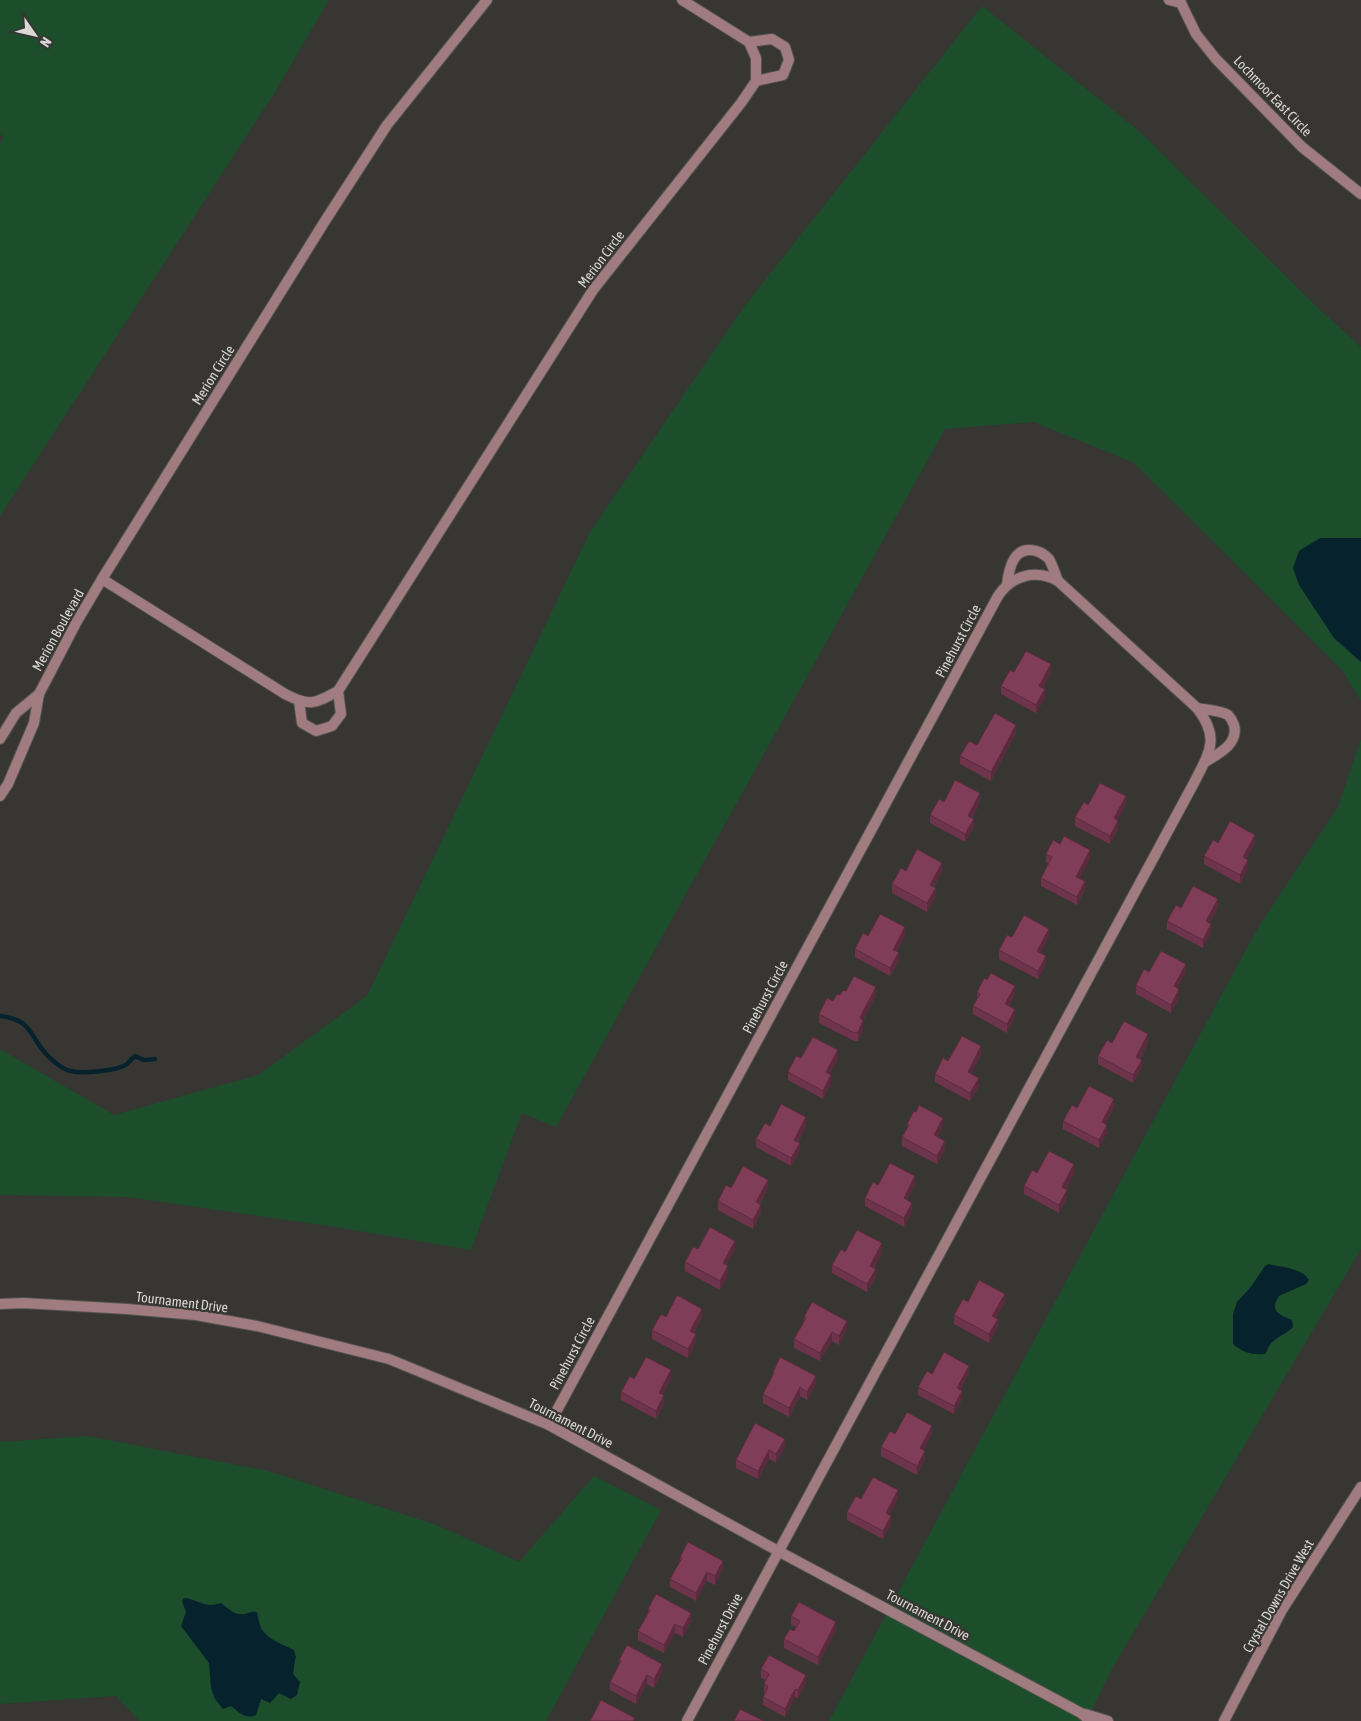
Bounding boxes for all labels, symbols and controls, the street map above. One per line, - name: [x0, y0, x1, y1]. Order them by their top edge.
- north arrow: [10, 10, 60, 60]
- text: N: [37, 34, 55, 50]
- street label: Lochmoor East Circle: [1231, 53, 1315, 139]
- street label: Merion Circle: [574, 227, 628, 291]
- street label: Merion Circle: [188, 342, 238, 408]
- street label: Merion Boulevard: [29, 586, 87, 674]
- street label: Pinehurst Circle: [932, 602, 984, 680]
- street label: Pinehurst Circle: [739, 958, 791, 1036]
- street label: Tournament Drive: [135, 1288, 229, 1316]
- street label: Pinehurst Circle: [546, 1314, 598, 1392]
- street label: Tournament Drive: [526, 1395, 616, 1451]
- street label: Crystal Downs Drive West: [1239, 1537, 1317, 1655]
- street label: Tournament Drive: [883, 1586, 973, 1644]
- street label: Pinehurst Drive: [694, 1590, 746, 1668]

